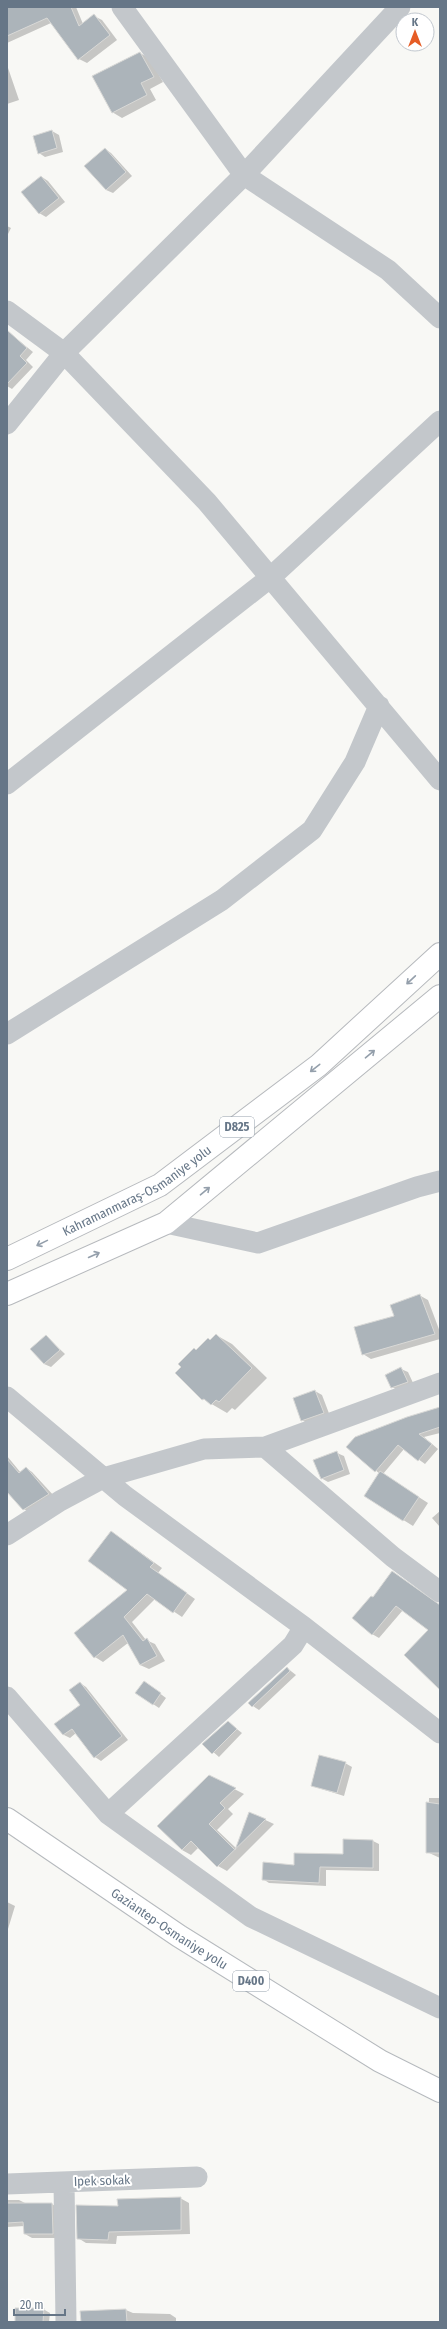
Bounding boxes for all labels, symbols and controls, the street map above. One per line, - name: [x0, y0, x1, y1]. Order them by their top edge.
- north arrow: [395, 12, 435, 52]
- text: K: [412, 16, 419, 29]
- one-way arrow: [406, 975, 416, 985]
- one-way arrow: [364, 1050, 375, 1059]
- one-way arrow: [309, 1064, 320, 1072]
- road number: D825: [220, 1117, 254, 1137]
- street label: Kahramanmaraş-Osmaniye yolu: [60, 1142, 214, 1239]
- one-way arrow: [200, 1187, 211, 1196]
- one-way arrow: [36, 1240, 48, 1247]
- one-way arrow: [87, 1251, 99, 1259]
- street label: Gaziantep-Osmaniye yolu: [108, 1885, 230, 1972]
- road number: D400: [233, 1971, 269, 1991]
- street label: Ipek sokak: [73, 2172, 131, 2189]
- scale bar: [14, 2291, 65, 2317]
- text: 20 m: [20, 2298, 44, 2312]

